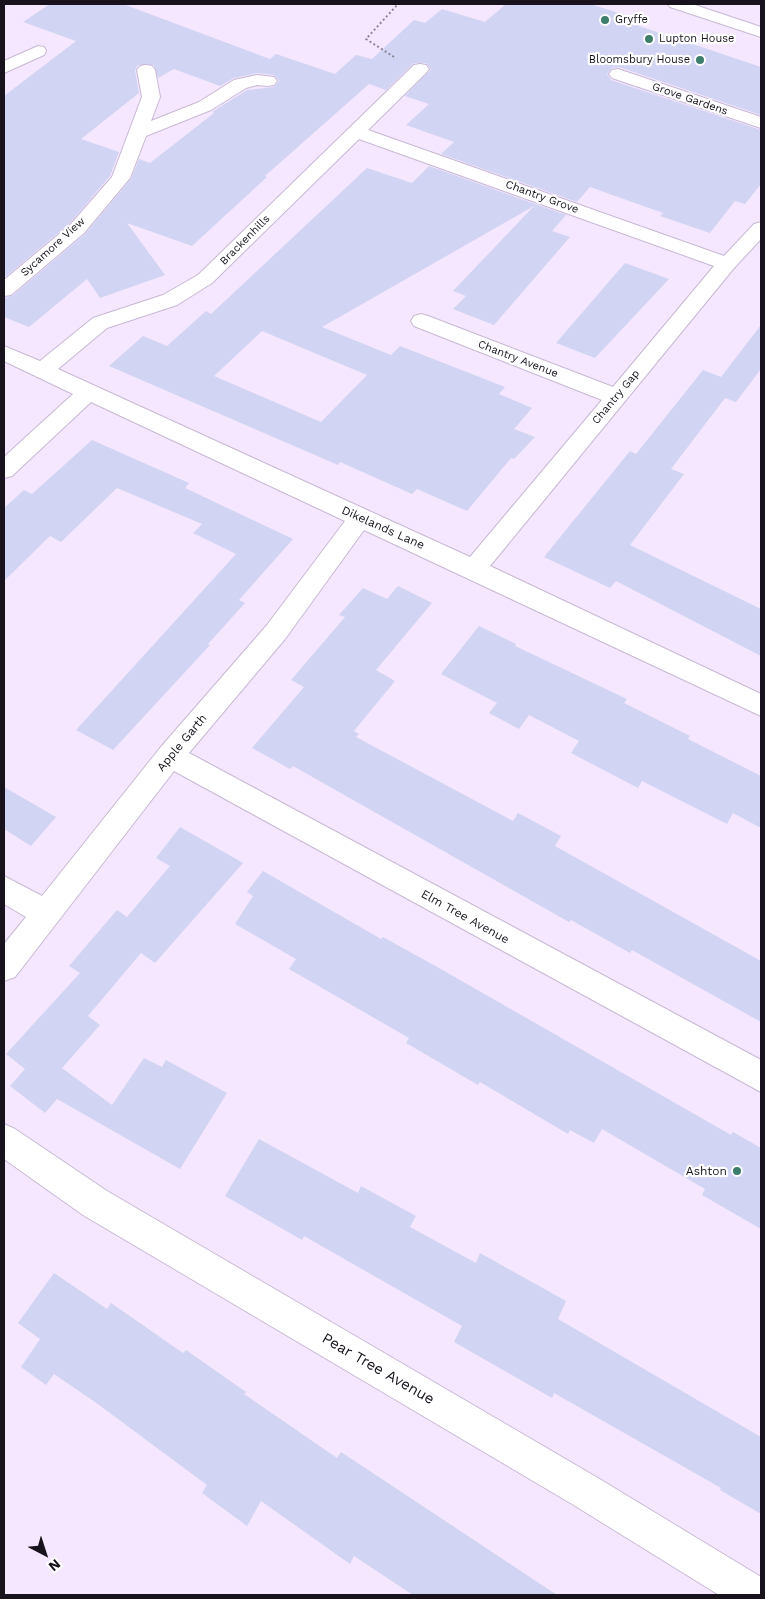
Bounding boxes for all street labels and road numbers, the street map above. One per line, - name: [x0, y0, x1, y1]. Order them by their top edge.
- street label: Grove Gardens: [650, 80, 730, 118]
- street label: Chantry Grove: [504, 178, 580, 216]
- street label: Brackenhills: [217, 212, 273, 268]
- street label: Sycamore View: [18, 215, 88, 279]
- street label: Chantry Avenue: [476, 338, 560, 380]
- street label: Chantry Gap: [589, 367, 643, 427]
- street label: Dikelands Lane: [339, 503, 427, 553]
- street label: Apple Garth: [154, 712, 210, 774]
- street label: Elm Tree Avenue: [418, 887, 512, 947]
- street label: Pear Tree Avenue: [319, 1330, 437, 1408]

